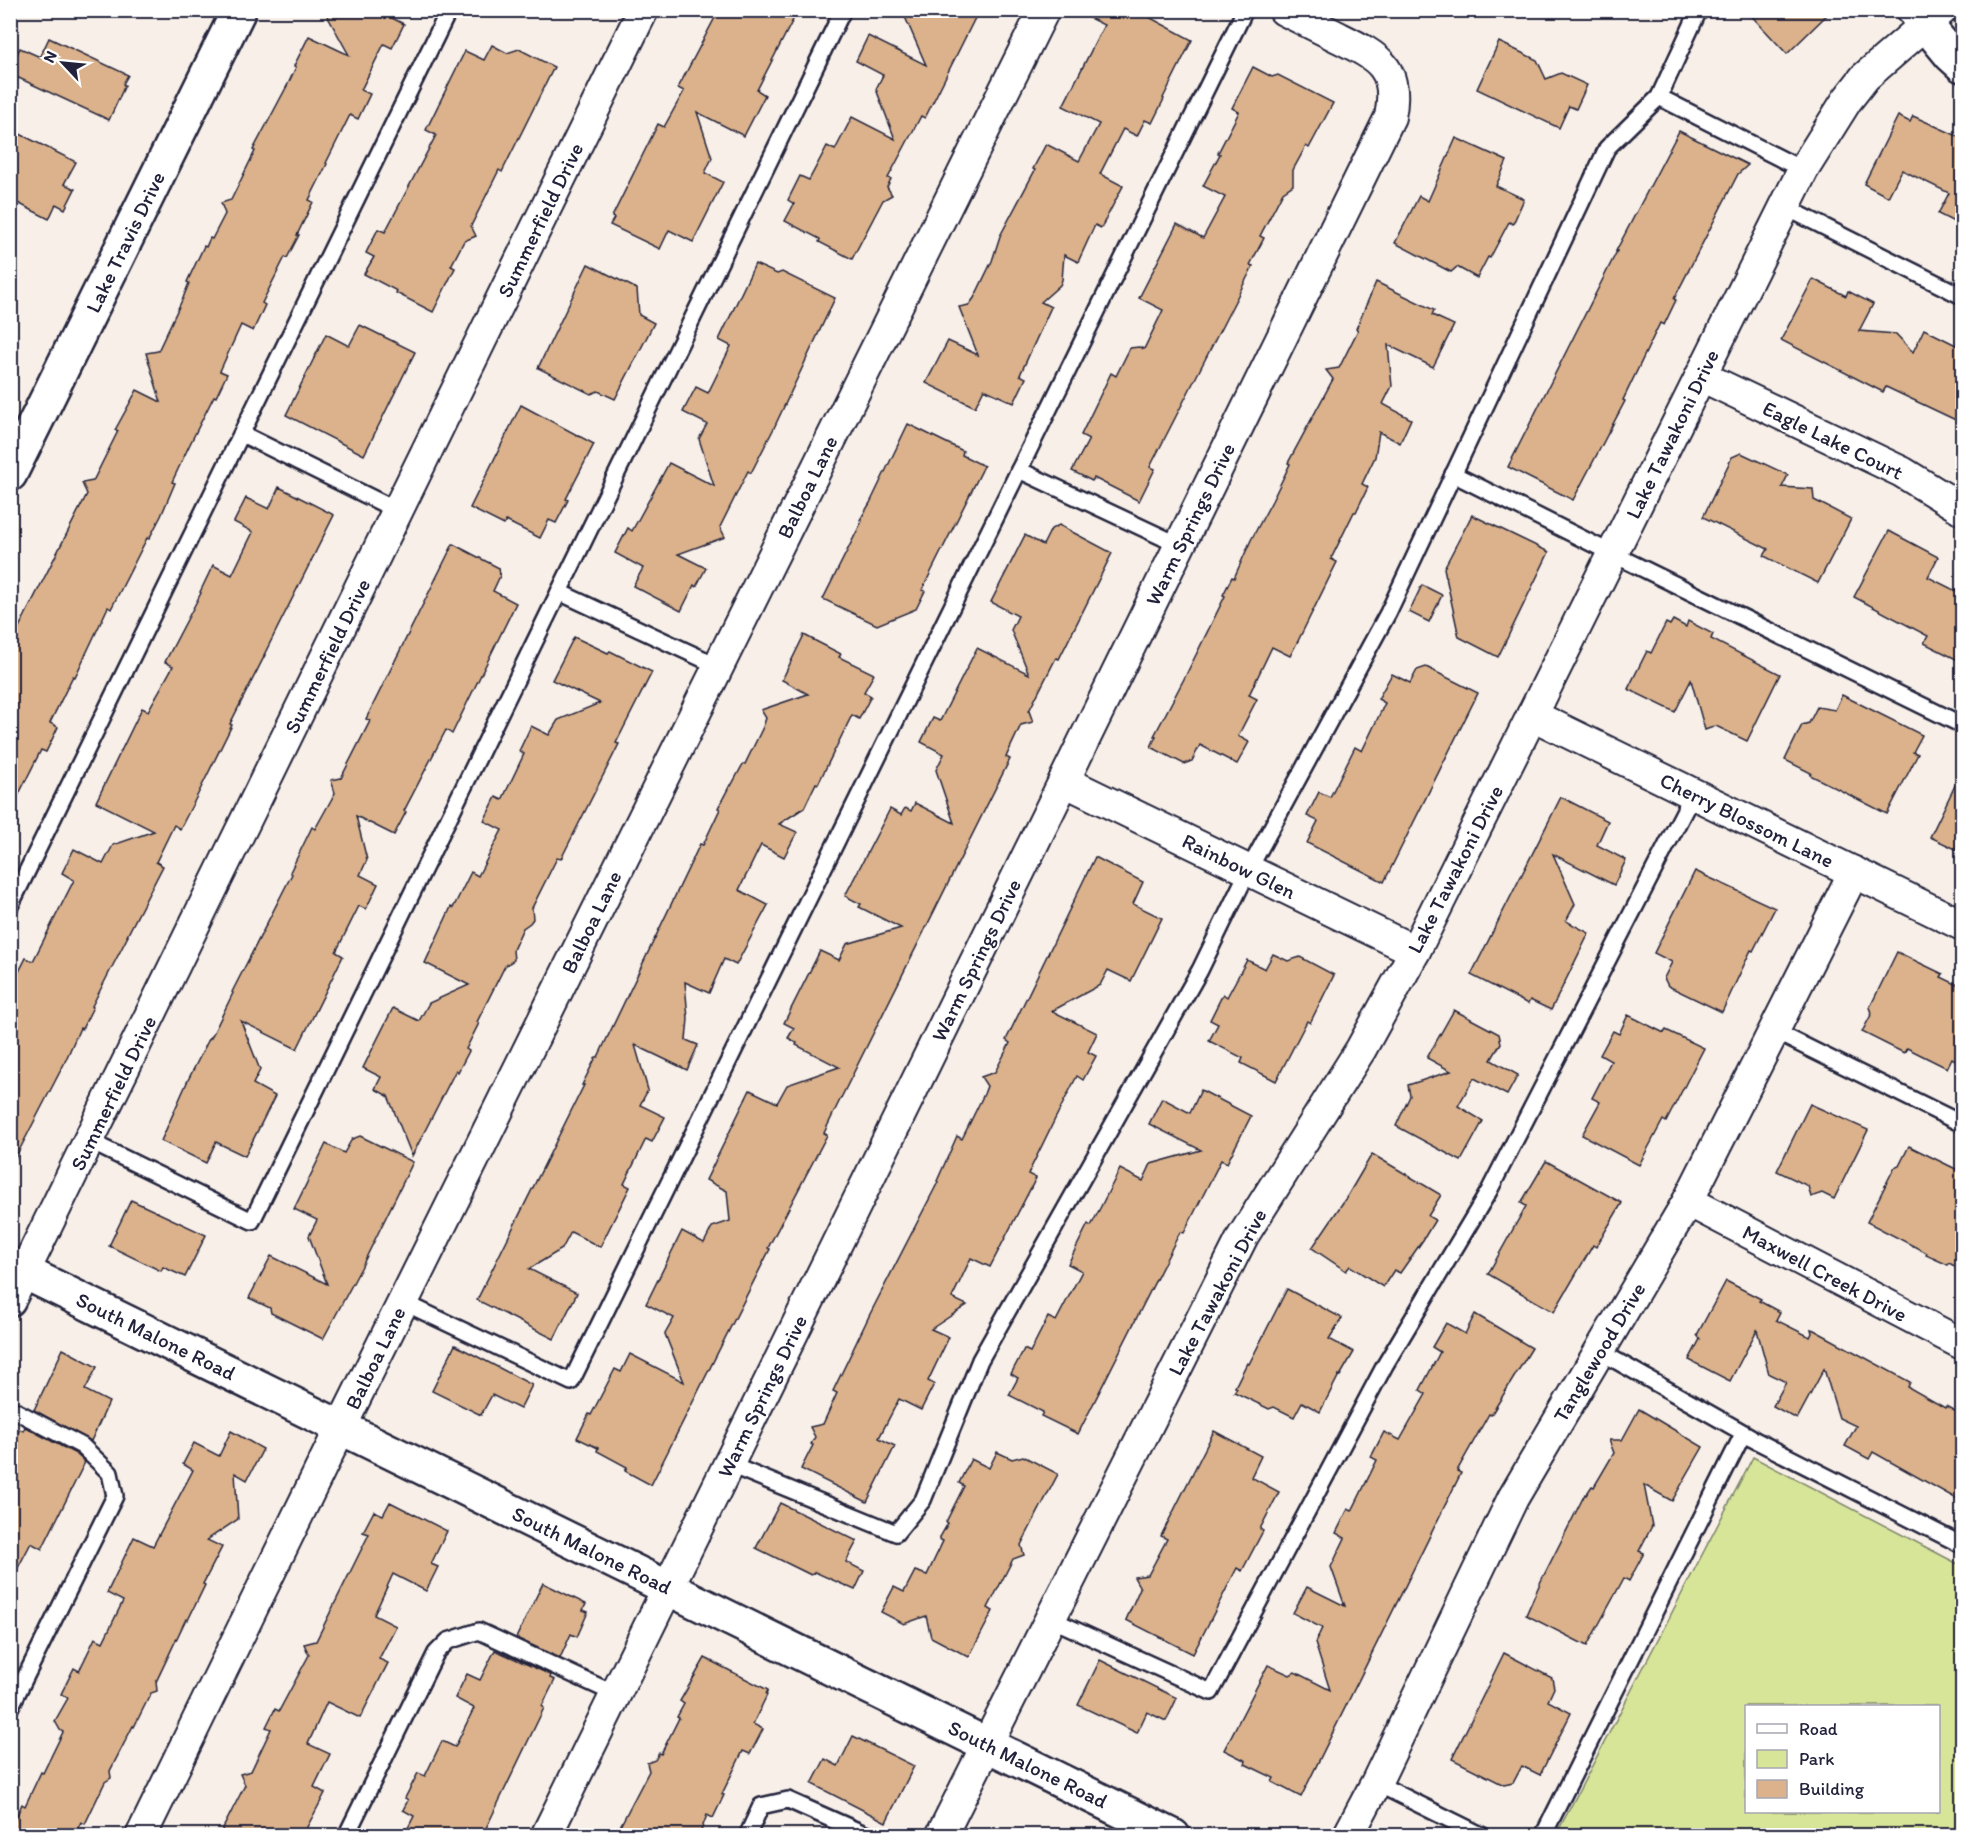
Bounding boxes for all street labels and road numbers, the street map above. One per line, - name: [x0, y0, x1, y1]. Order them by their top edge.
- street label: Summerfield Drive: [492, 139, 588, 301]
- street label: Lake Travis Drive: [80, 167, 170, 317]
- street label: Lake Tawakoni Drive: [1620, 345, 1724, 523]
- street label: Eagle Lake Court: [1759, 395, 1907, 485]
- street label: Balboa Lane: [771, 432, 843, 542]
- street label: Warm Springs Drive: [1140, 439, 1240, 609]
- street label: Summerfield Drive: [279, 575, 375, 737]
- street label: Cherry Blossom Lane: [1656, 767, 1838, 873]
- street label: Lake Tawakoni Drive: [1402, 781, 1508, 957]
- street label: Rainbow Glen: [1178, 828, 1300, 904]
- street label: Balboa Lane: [555, 867, 627, 977]
- street label: Warm Springs Drive: [926, 875, 1026, 1045]
- street label: Summerfield Drive: [65, 1012, 161, 1174]
- street label: Lake Tawakoni Drive: [1162, 1204, 1272, 1380]
- street label: Maxwell Creek Drive: [1738, 1219, 1912, 1327]
- street label: Tanglewood Drive: [1548, 1278, 1650, 1426]
- street label: South Malone Road: [72, 1287, 240, 1385]
- street label: Balboa Lane: [339, 1303, 411, 1413]
- street label: Warm Springs Drive: [712, 1311, 812, 1481]
- street label: South Malone Road: [508, 1501, 676, 1599]
- street label: South Malone Road: [944, 1715, 1112, 1813]

